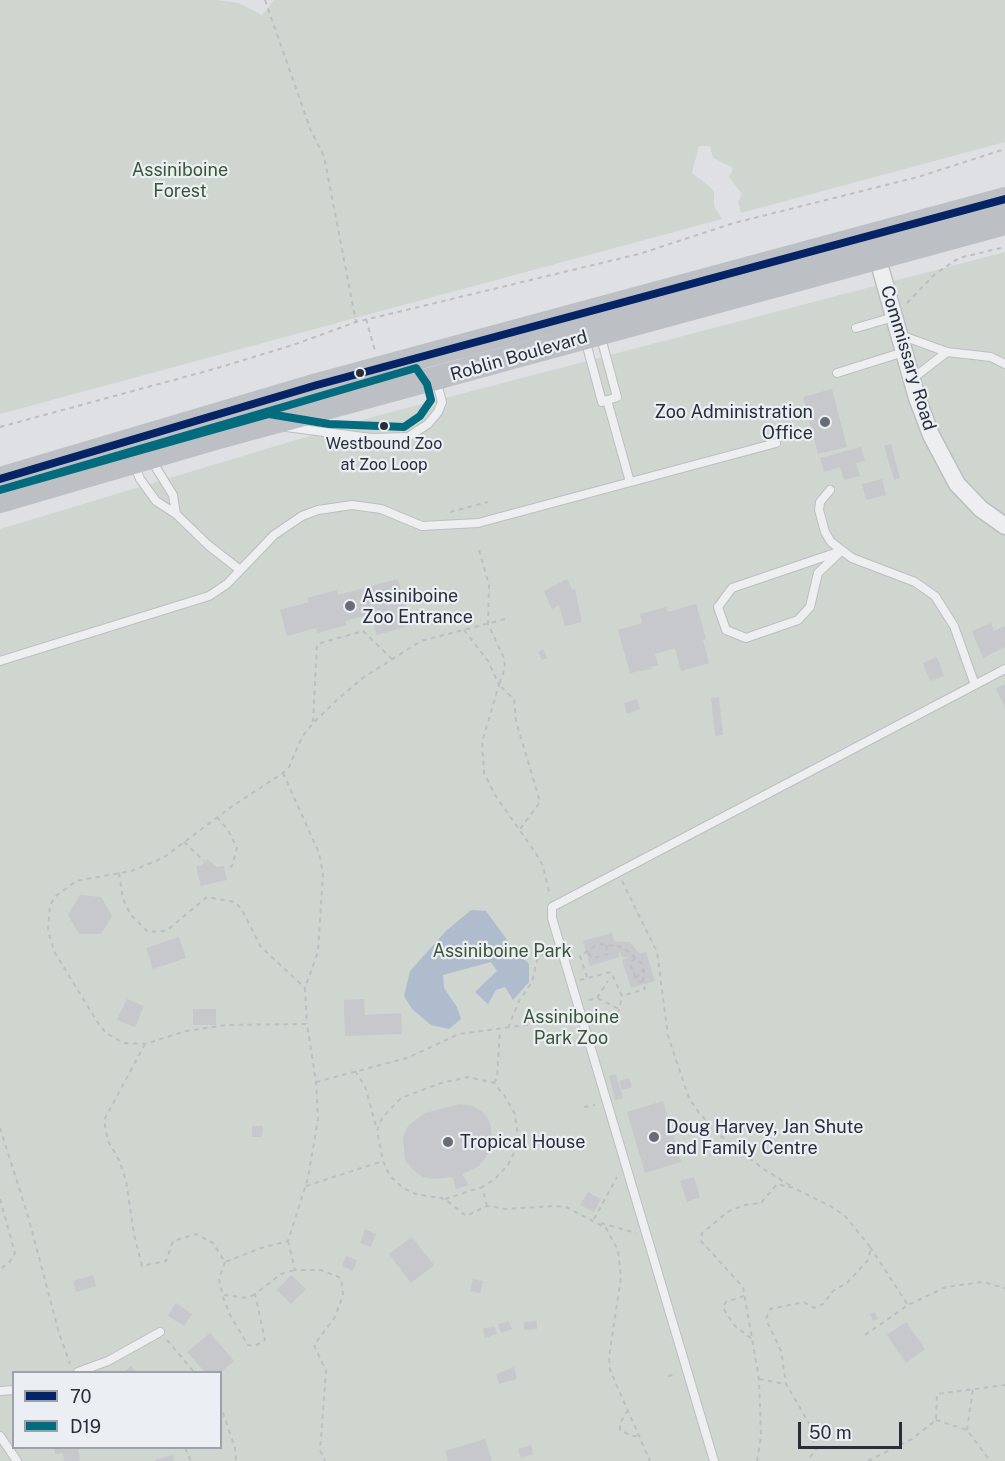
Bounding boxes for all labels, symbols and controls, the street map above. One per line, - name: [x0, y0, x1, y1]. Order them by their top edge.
- park label: Assiniboine Forest: [132, 159, 228, 201]
- street label: Commissary Road: [876, 283, 940, 433]
- street label: Roblin Boulevard: [448, 326, 590, 386]
- unlabelled marker: [354, 367, 366, 379]
- place label: Zoo Administration Office: [654, 401, 813, 444]
- marker: Zoo Administration Office: [818, 415, 832, 429]
- marker: Westbound Zoo at Zoo Loop: [378, 420, 390, 432]
- place label: Westbound Zoo at Zoo Loop: [326, 434, 442, 472]
- place label: Assiniboine Zoo Entrance: [362, 585, 473, 628]
- marker: Assiniboine Zoo Entrance: [343, 599, 357, 613]
- park label: Assiniboine Park: [432, 940, 572, 962]
- park label: Assiniboine Park Zoo: [523, 1006, 619, 1048]
- place label: Doug Harvey, Jan Shute and Family Centre: [666, 1116, 864, 1158]
- marker: Doug Harvey, Jan Shute and Family Centre: [647, 1130, 661, 1144]
- place label: Tropical House: [460, 1131, 585, 1153]
- marker: Tropical House: [441, 1135, 455, 1149]
- legend: [12, 1371, 222, 1449]
- text: 70: [70, 1386, 91, 1407]
- scale bar: [801, 1410, 904, 1448]
- text: D19: [70, 1416, 101, 1437]
- text: 50 m: [809, 1422, 852, 1443]

